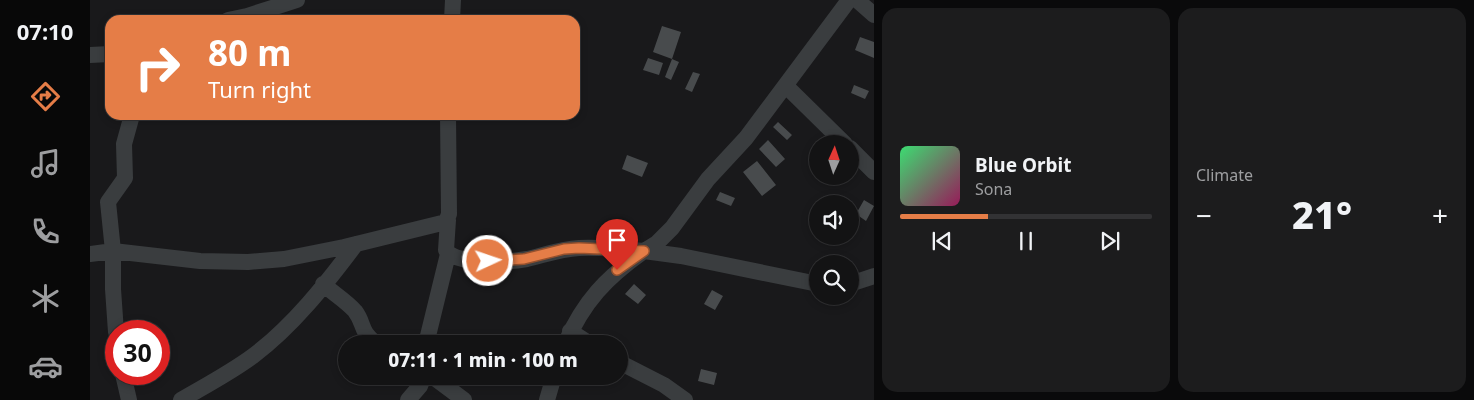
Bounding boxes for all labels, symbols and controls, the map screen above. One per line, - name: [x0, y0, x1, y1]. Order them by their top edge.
- text: 07:10: [17, 16, 73, 46]
- text: 80 m: [208, 29, 291, 76]
- icon: right: [125, 35, 190, 100]
- text: Turn right: [208, 74, 311, 104]
- icon: directions: [28, 79, 63, 114]
- north arrow: [809, 135, 859, 185]
- map controls: [809, 135, 859, 305]
- icon: music: [28, 146, 63, 181]
- text: Blue Orbit: [975, 152, 1071, 178]
- text: Climate: [1196, 164, 1253, 186]
- text: Sona: [975, 178, 1012, 200]
- text: 21°: [1292, 188, 1352, 240]
- button: sound: [809, 195, 859, 245]
- text: −: [1196, 196, 1212, 234]
- text: +: [1432, 196, 1448, 234]
- icon: phone: [28, 214, 63, 249]
- pin: [596, 219, 638, 270]
- icon: arrive: [603, 226, 631, 254]
- icon: previous: [928, 227, 956, 255]
- icon: pause: [1012, 227, 1040, 255]
- icon: next: [1096, 227, 1124, 255]
- position arrow: [461, 234, 513, 286]
- button: search: [809, 255, 859, 305]
- icon: climate: [28, 281, 63, 316]
- speed limit sign: 30: [105, 320, 170, 385]
- text: 07:11 · 1 min · 100 m: [388, 347, 578, 373]
- icon: car: [28, 349, 63, 384]

